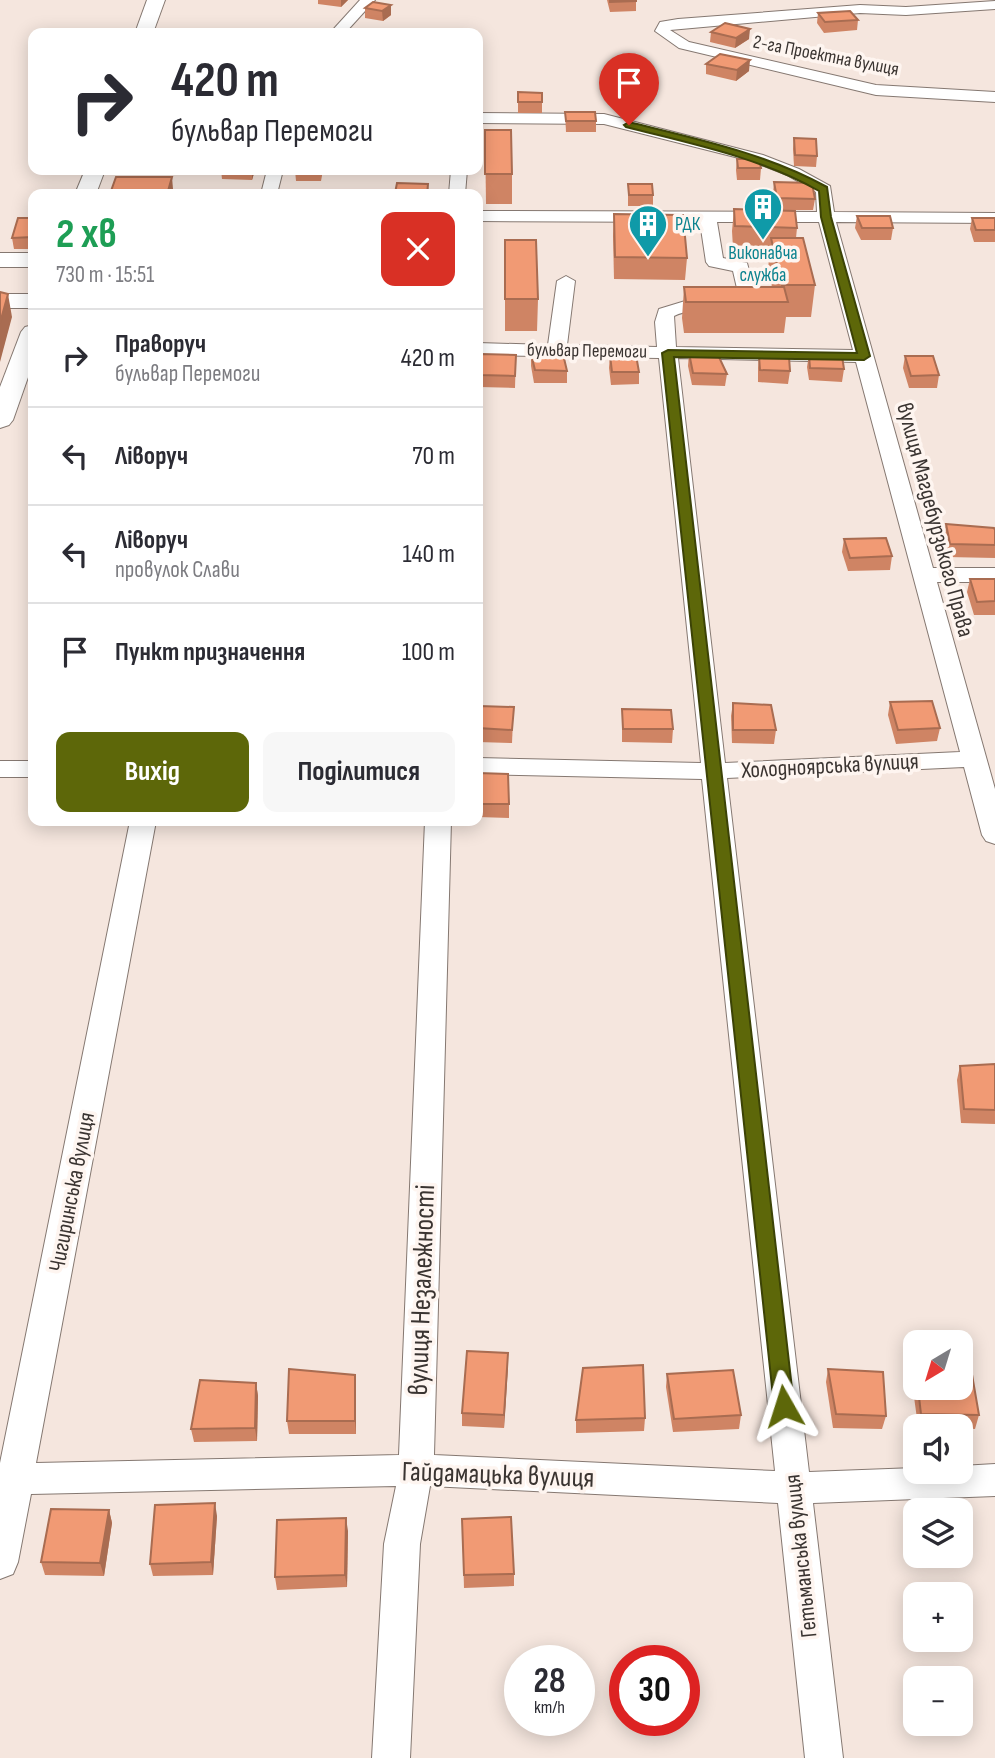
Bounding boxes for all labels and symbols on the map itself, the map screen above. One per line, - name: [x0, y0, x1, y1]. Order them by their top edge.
- street label: 2-га Проектна вулиця: [751, 31, 901, 81]
- pin: [599, 53, 659, 125]
- building icon: Виконавча служба: [742, 186, 784, 241]
- building icon: РДК: [627, 203, 669, 258]
- place label: РДК: [675, 213, 701, 236]
- place label: Виконавча служба: [728, 242, 798, 287]
- street label: бульвар Перемоги: [527, 338, 647, 364]
- street label: вулиця Магдебурзького Права: [890, 400, 980, 640]
- street label: Холодноярська вулиця: [740, 747, 919, 785]
- street label: Чигиринська вулиця: [43, 1110, 101, 1274]
- street label: вулиця Незалежності: [402, 1184, 442, 1396]
- north arrow: [903, 1330, 973, 1400]
- position arrow: [747, 1369, 821, 1443]
- street label: Гайдамацька вулиця: [401, 1455, 595, 1495]
- street label: Гетьманська вулиця: [779, 1473, 823, 1639]
- speed limit sign: 30: [609, 1645, 700, 1736]

